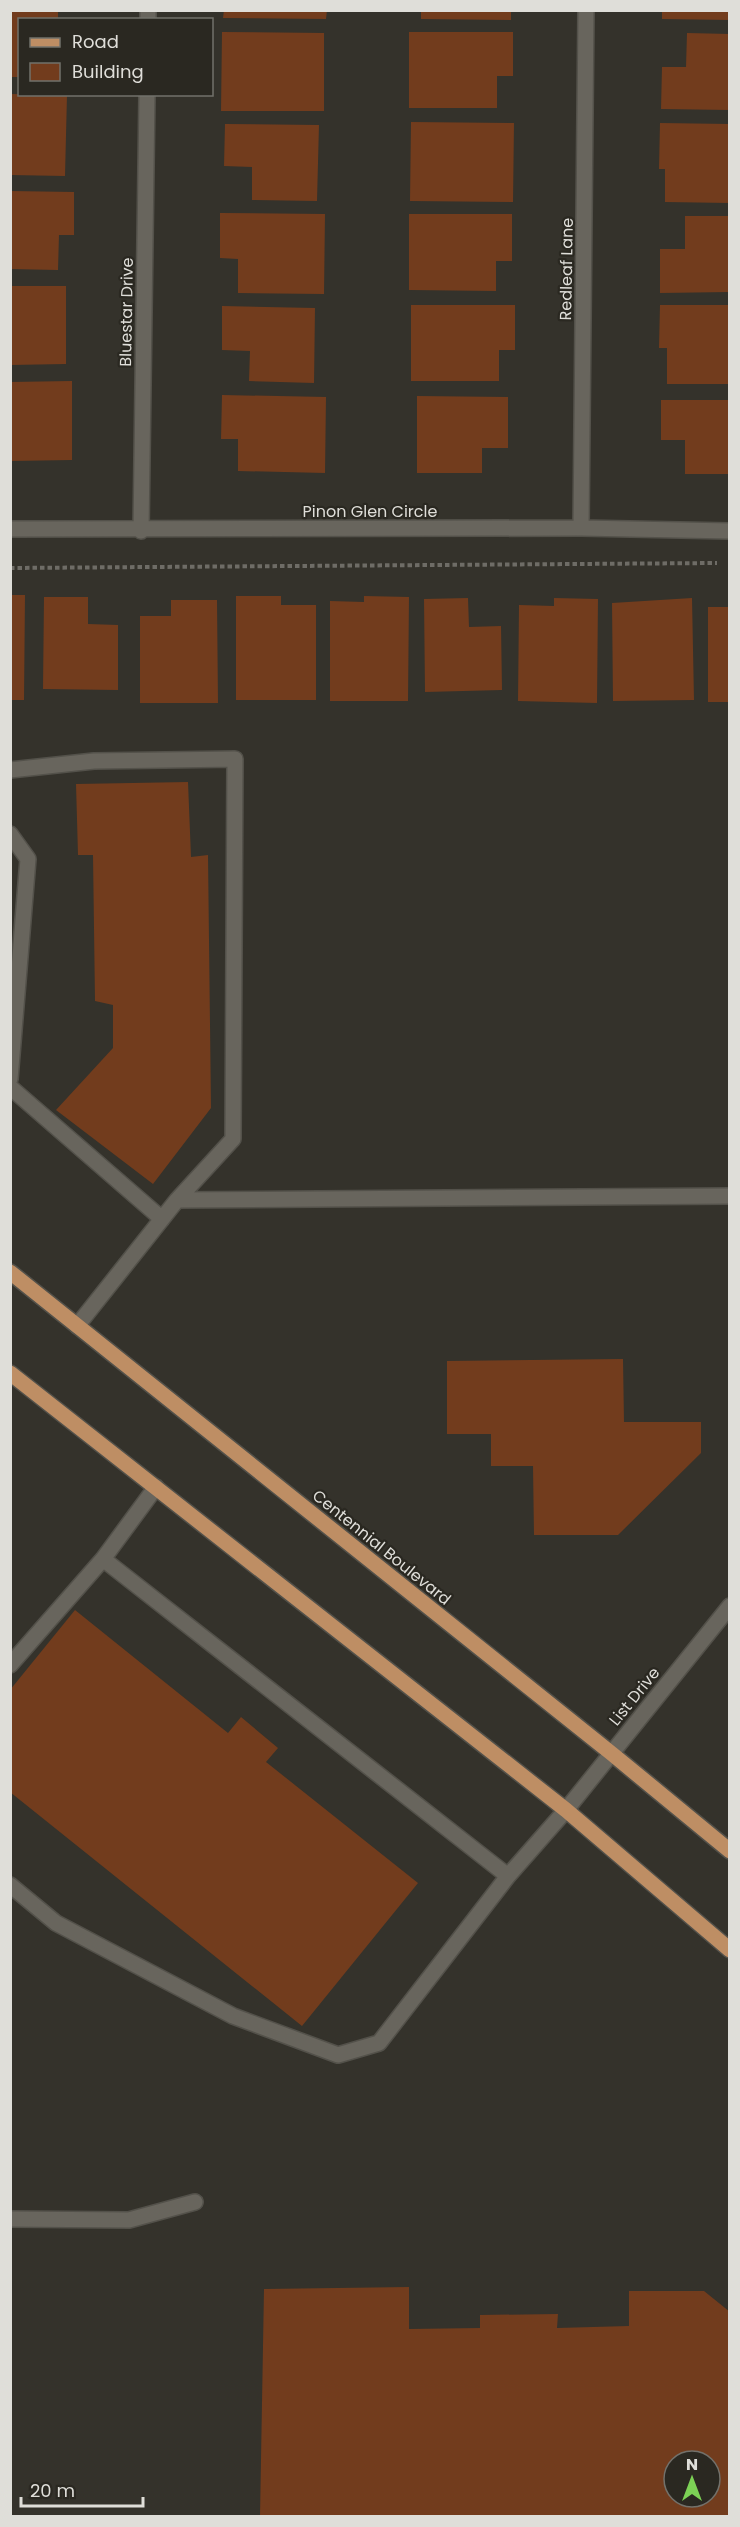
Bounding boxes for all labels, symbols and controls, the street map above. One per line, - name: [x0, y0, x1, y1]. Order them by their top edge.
- legend: [18, 18, 213, 96]
- text: Road: [72, 29, 119, 54]
- text: Building: [72, 59, 144, 84]
- street label: Redleaf Lane: [554, 217, 579, 320]
- street label: Bluestar Drive: [114, 257, 139, 367]
- street label: Pinon Glen Circle: [303, 500, 437, 523]
- street label: Centennial Boulevard: [307, 1484, 456, 1611]
- street label: List Drive: [604, 1662, 665, 1731]
- north arrow: [662, 2449, 722, 2509]
- text: N: [686, 2453, 698, 2476]
- scale bar: [21, 2470, 142, 2508]
- text: 20 m: [30, 2478, 75, 2503]

